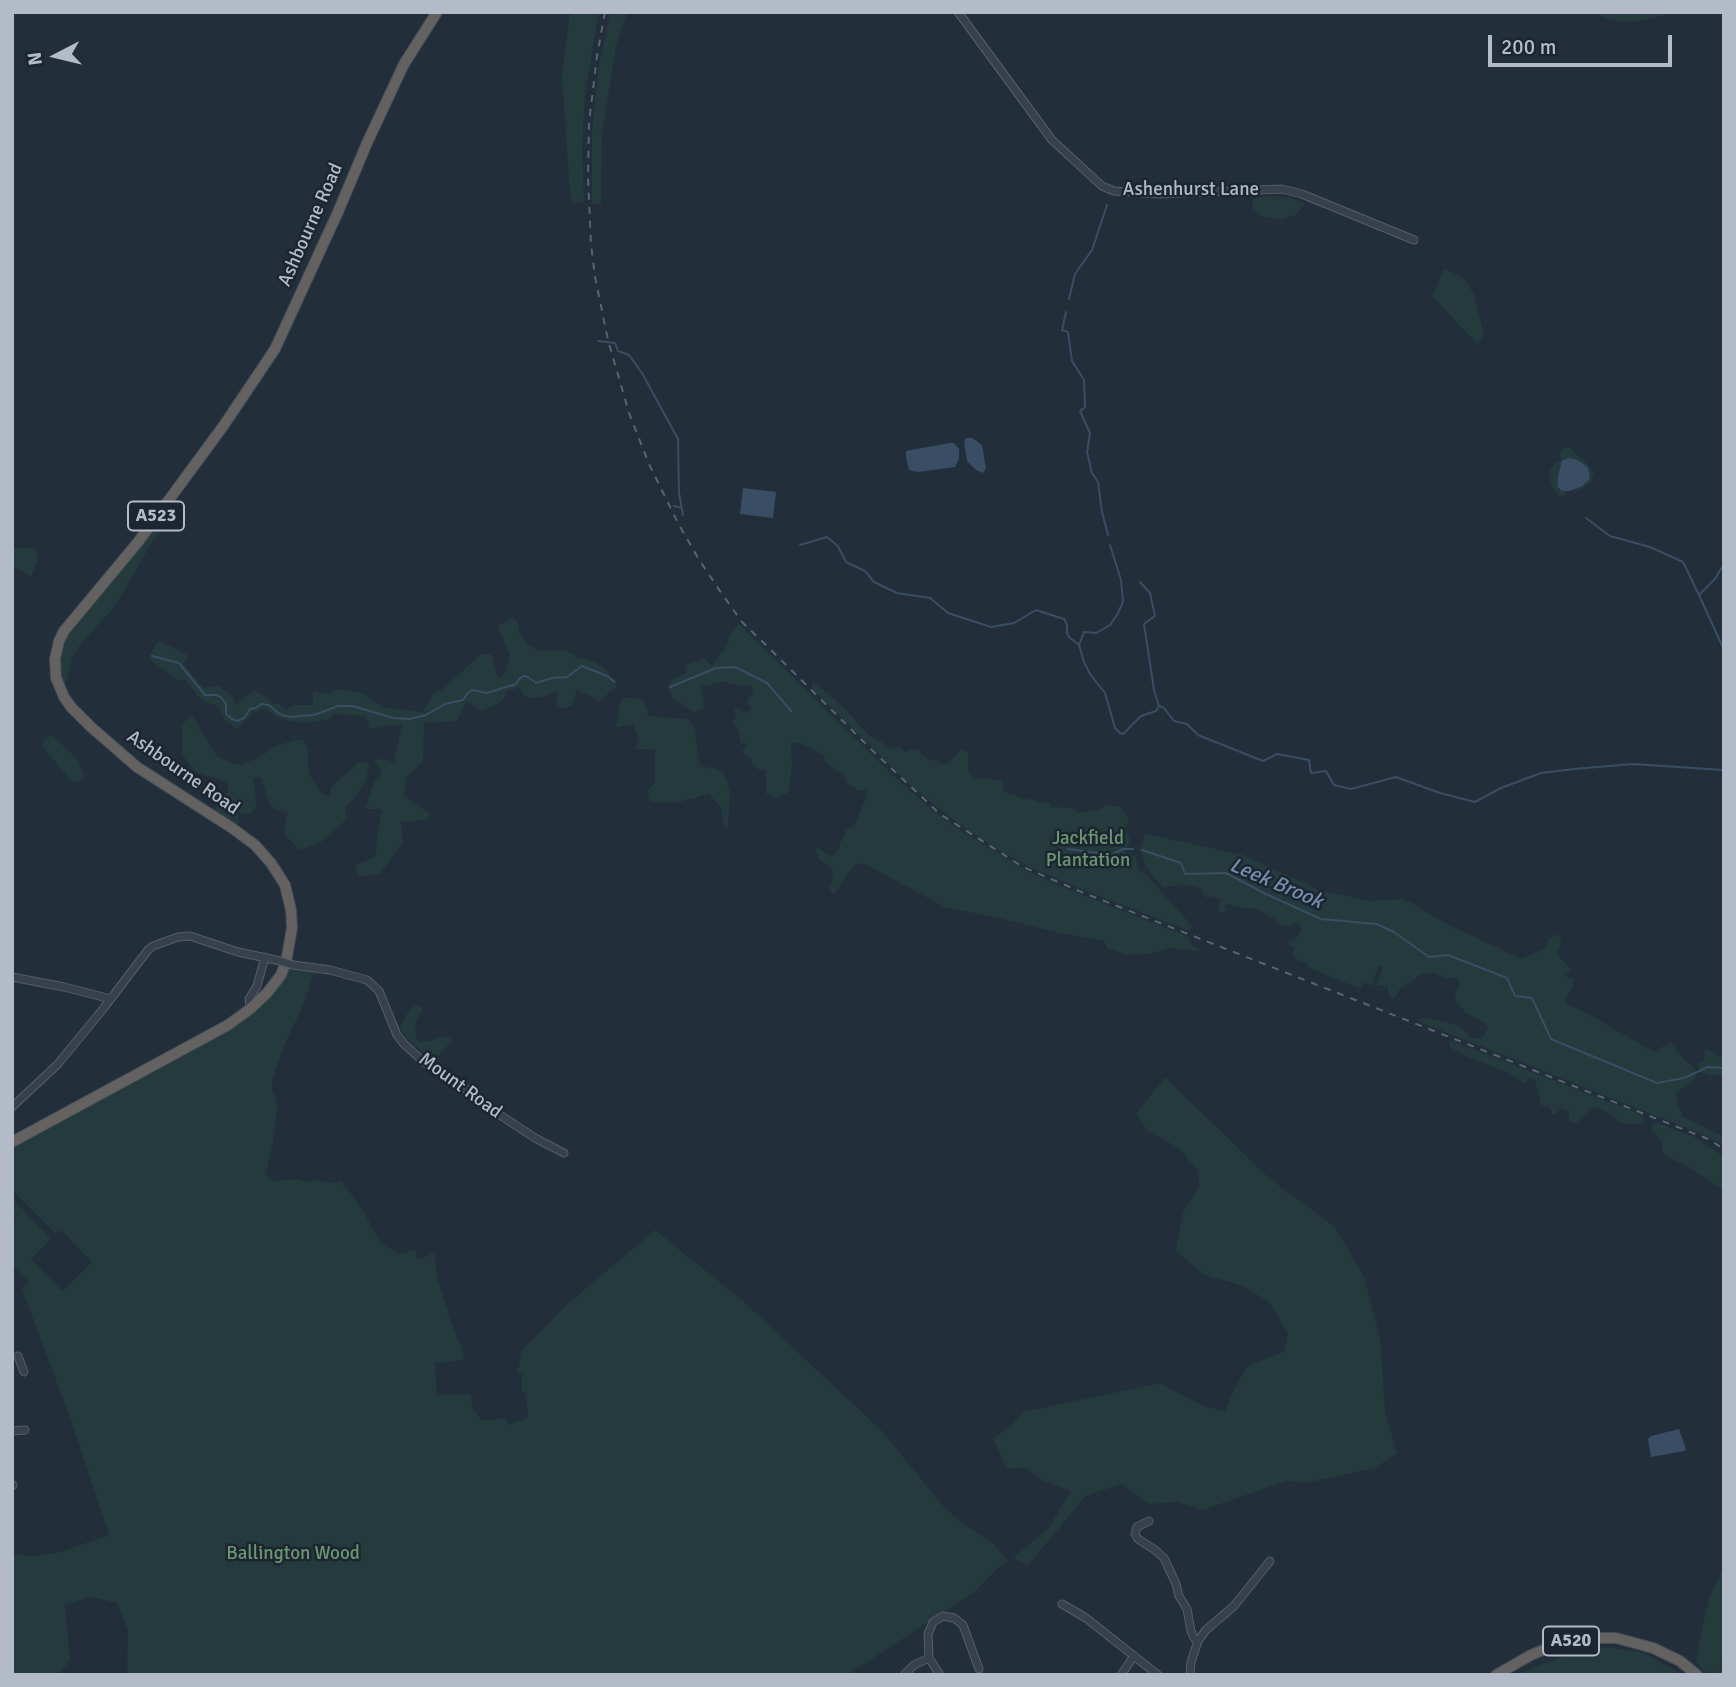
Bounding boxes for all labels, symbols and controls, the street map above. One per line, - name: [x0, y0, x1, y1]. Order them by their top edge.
- north arrow: [21, 21, 91, 91]
- scale bar: [1491, 21, 1675, 65]
- text: 200 m: [1501, 34, 1556, 60]
- text: N: [22, 51, 48, 67]
- street label: Ashbourne Road: [274, 160, 348, 290]
- street label: Ashenhurst Lane: [1123, 179, 1259, 201]
- road number: A523: [128, 502, 184, 530]
- street label: Ashbourne Road: [122, 726, 244, 820]
- park label: Jackfield Plantation: [1046, 828, 1130, 872]
- water label: Leek Brook: [1226, 853, 1326, 915]
- street label: Mount Road: [414, 1048, 506, 1124]
- park label: Ballington Wood: [226, 1543, 360, 1565]
- road number: A520: [1543, 1626, 1599, 1656]

